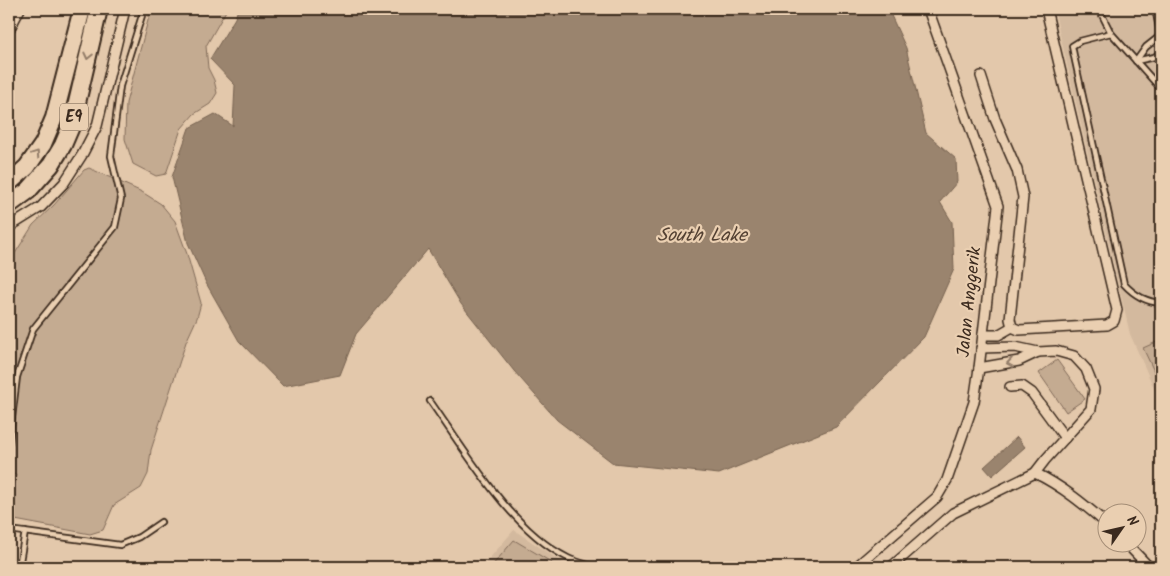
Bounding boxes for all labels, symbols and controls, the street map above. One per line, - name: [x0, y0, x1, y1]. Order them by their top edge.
- one-way arrow: [83, 52, 94, 61]
- road number: E9: [60, 104, 88, 130]
- one-way arrow: [30, 150, 40, 159]
- water label: South Lake: [657, 221, 749, 251]
- street label: Jalan Anggerik: [950, 245, 990, 359]
- one-way arrow: [1005, 357, 1014, 367]
- north arrow: [1098, 504, 1148, 554]
- text: N: [1120, 511, 1144, 531]

